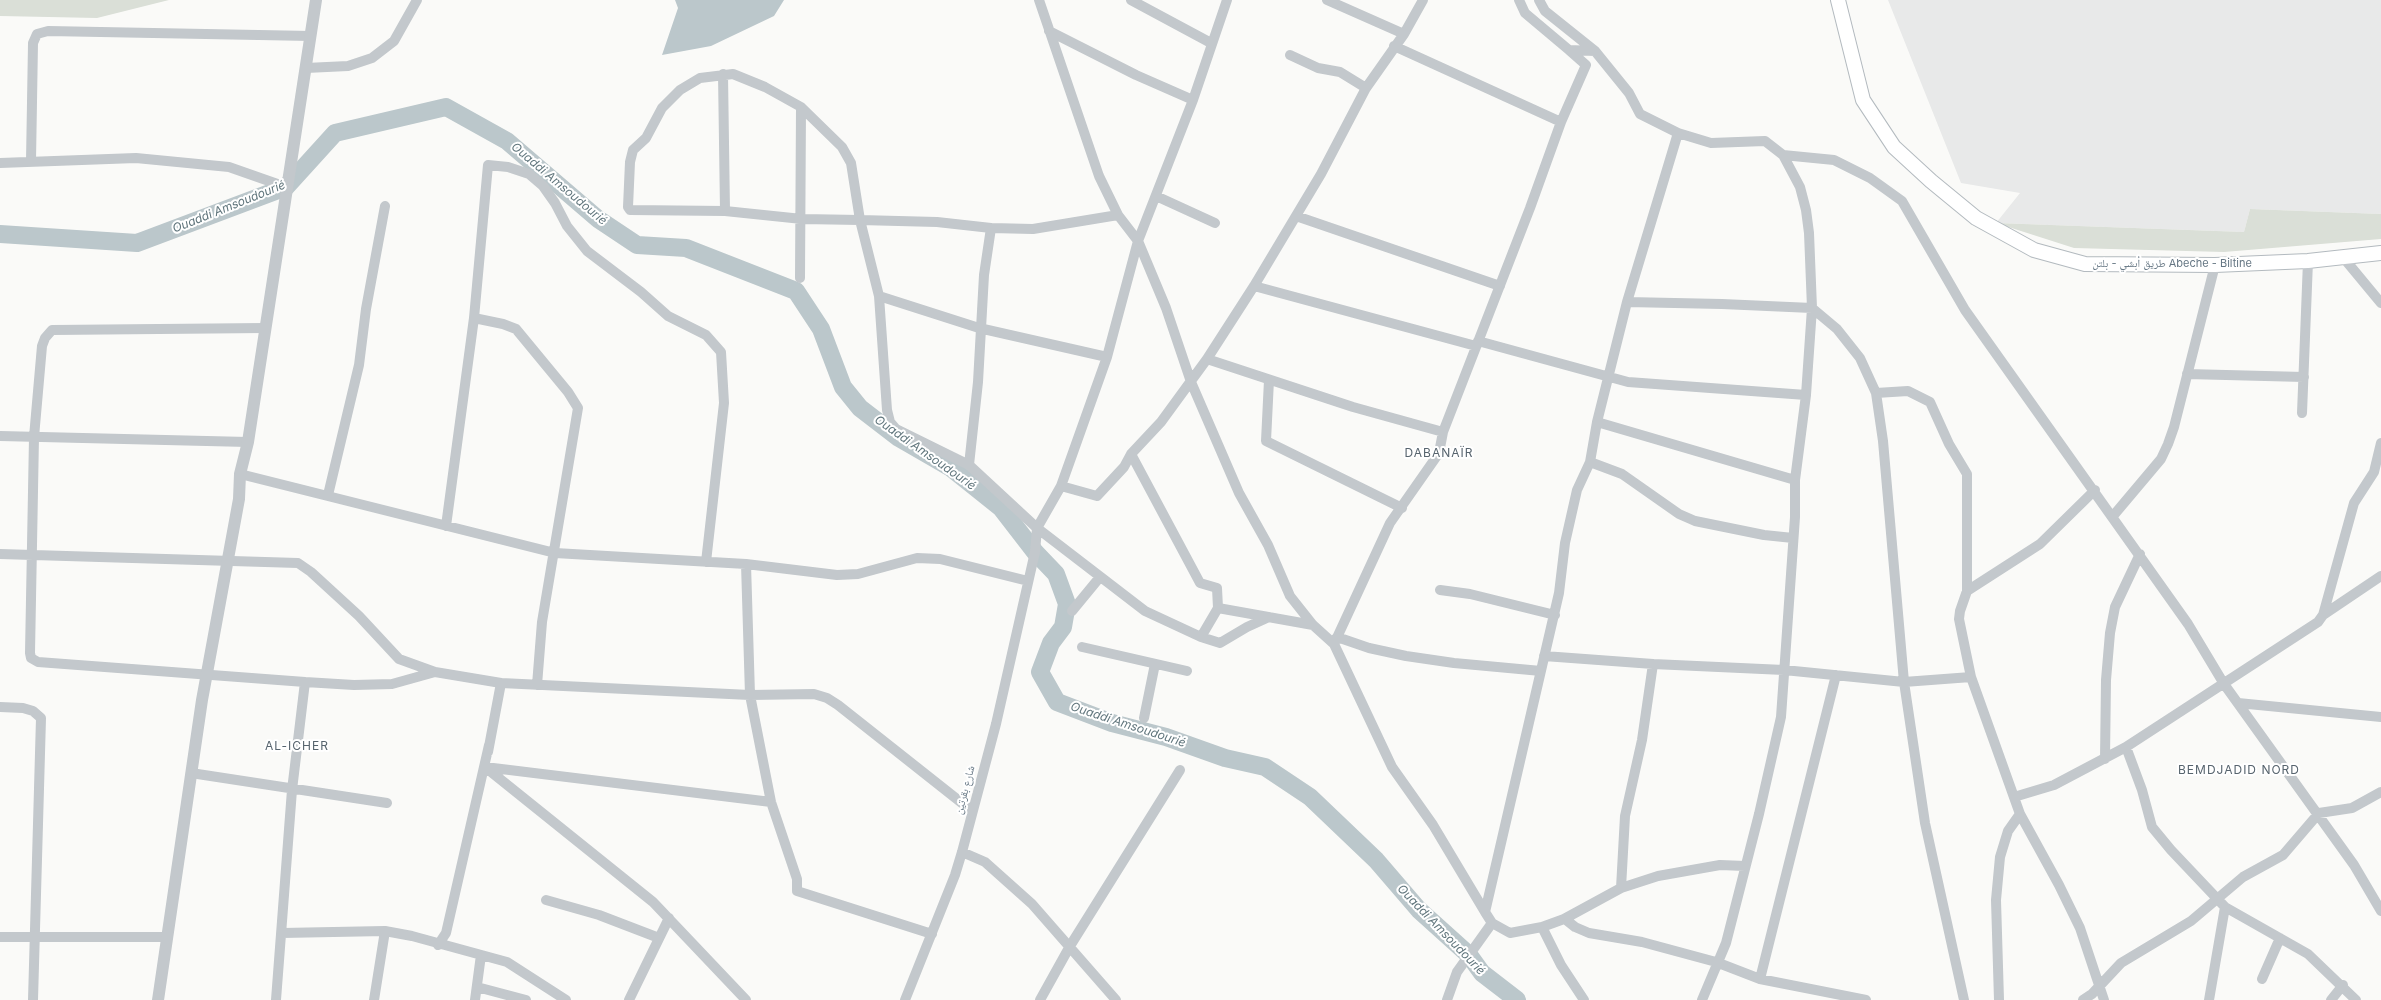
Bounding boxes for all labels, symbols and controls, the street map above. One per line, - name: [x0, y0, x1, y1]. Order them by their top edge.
- water label: Ouaddi Amsoudourié: [508, 140, 610, 228]
- water label: Ouaddi Amsoudourié: [171, 178, 287, 236]
- street label: طريق أبشي - بلتن Abeche - Biltine: [2092, 257, 2252, 271]
- water label: Ouaddi Amsoudourié: [872, 413, 978, 493]
- district label: DABANAÏR: [1405, 446, 1473, 460]
- water label: Ouaddi Amsoudourié: [1069, 700, 1187, 750]
- district label: AL-ICHER: [265, 739, 329, 753]
- district label: BEMDJADID NORD: [2178, 763, 2300, 777]
- street label: شارع بقرتين: [952, 764, 978, 816]
- water label: Ouaddi Amsoudourié: [1394, 882, 1488, 978]

